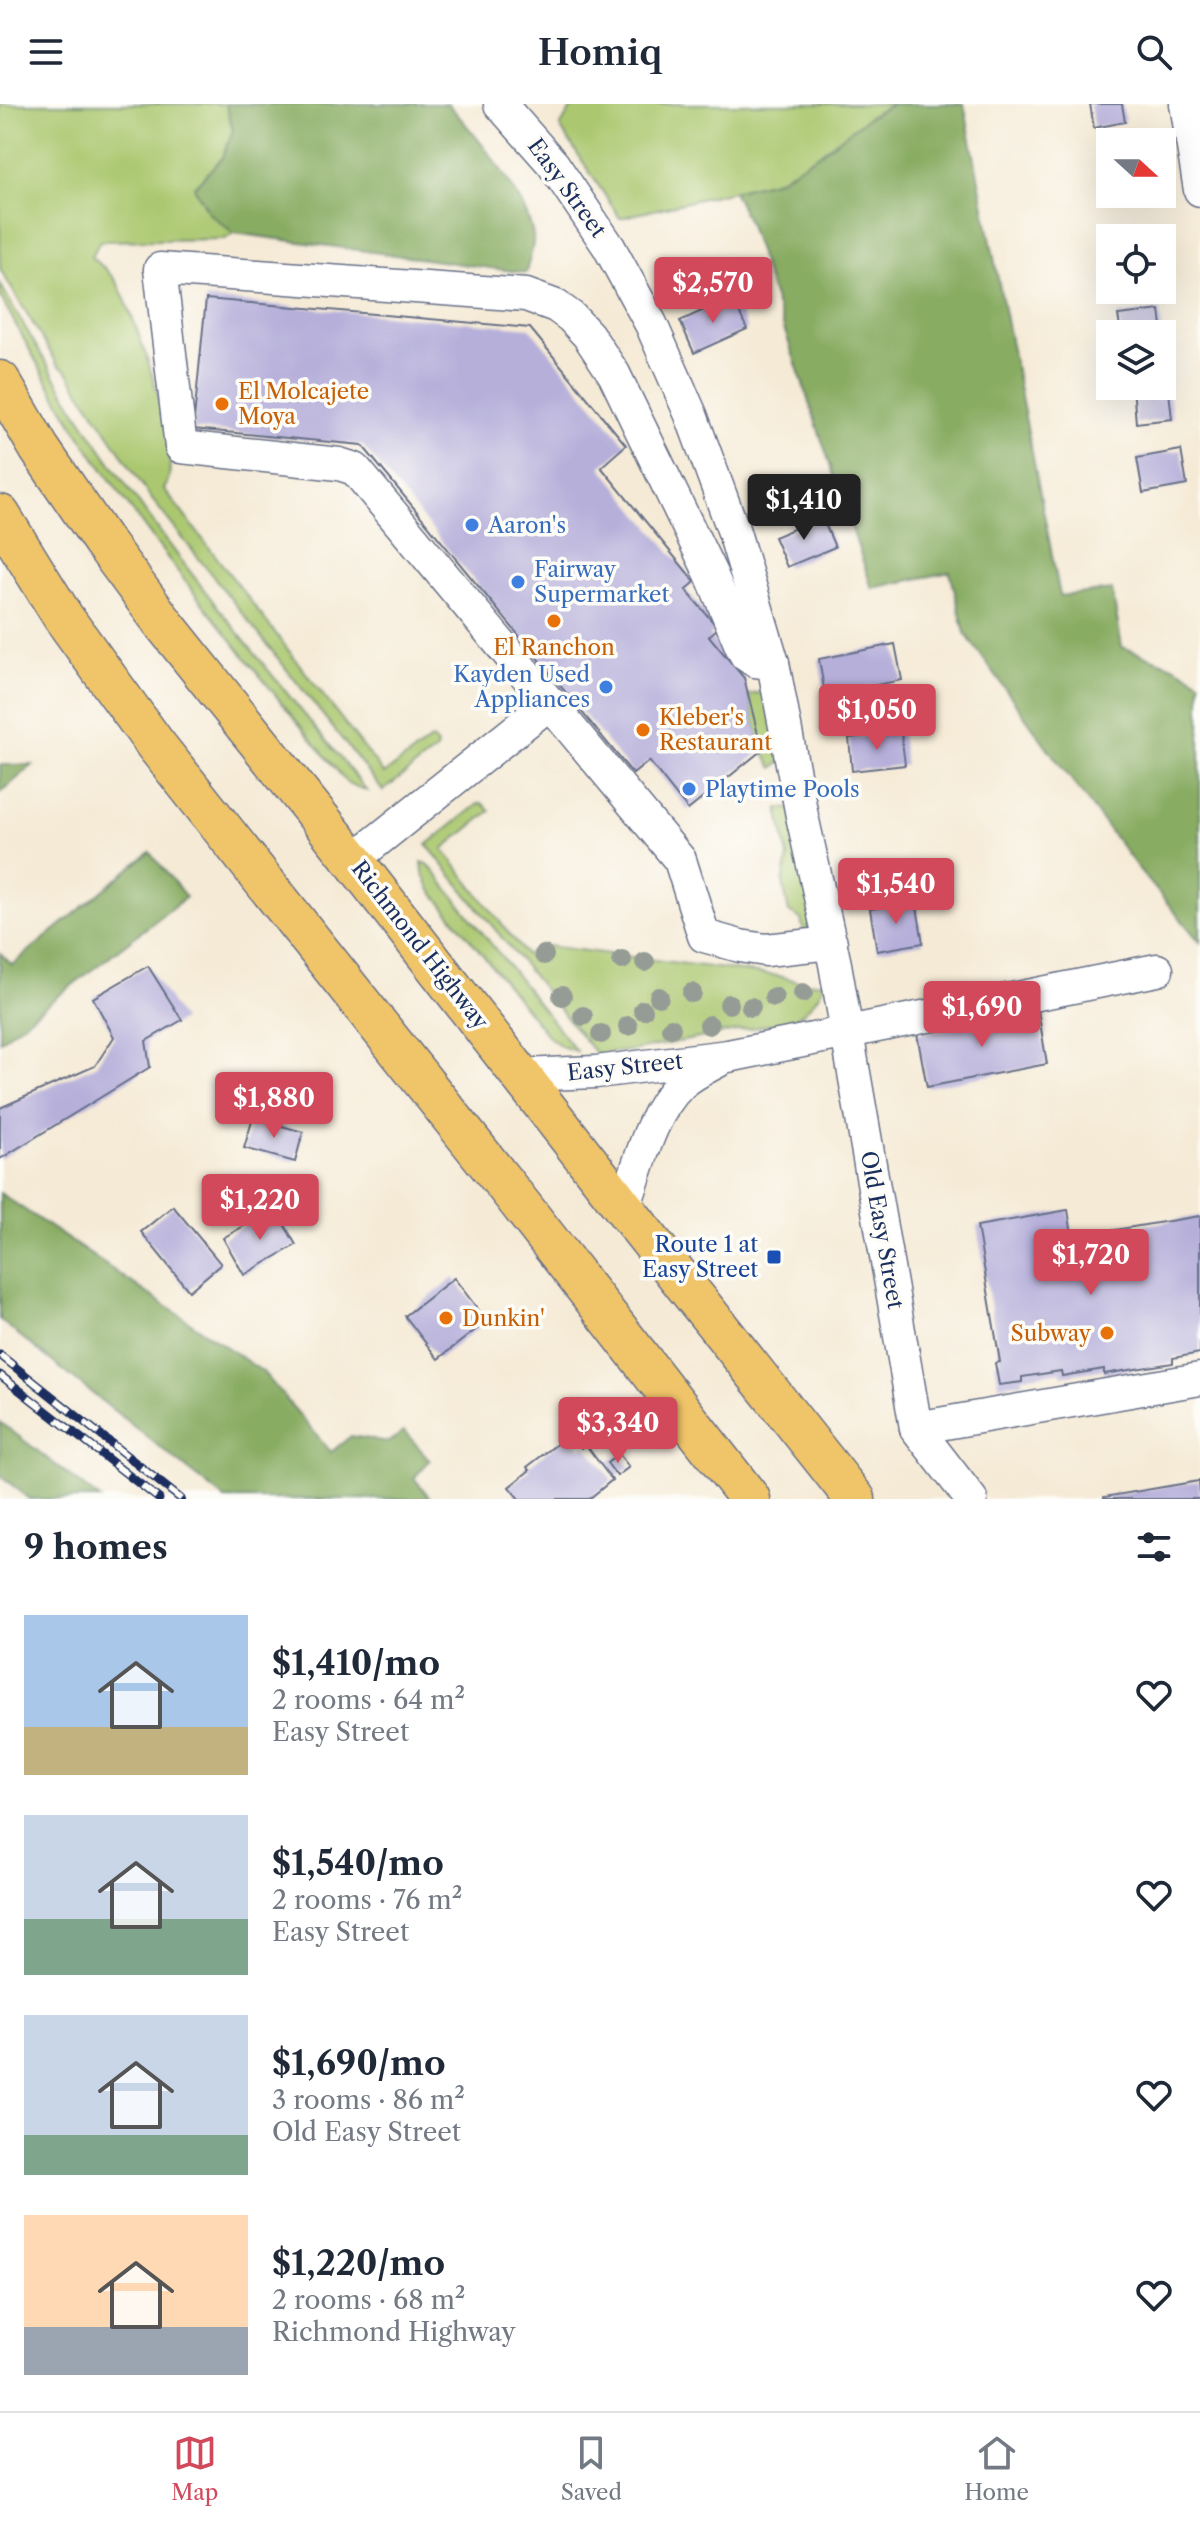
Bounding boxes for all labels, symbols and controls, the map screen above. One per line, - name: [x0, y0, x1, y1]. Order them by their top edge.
- icon: menu: [24, 30, 68, 74]
- text: Homiq: [538, 30, 662, 74]
- icon: search: [1132, 30, 1176, 74]
- north arrow: [1096, 128, 1176, 208]
- map controls: [1096, 128, 1176, 400]
- street label: Easy Street: [522, 133, 612, 243]
- button: locate: [1096, 224, 1176, 304]
- pin: $2,570: [648, 257, 778, 325]
- text: $2,570: [672, 267, 754, 299]
- button: layers: [1096, 320, 1176, 400]
- place label: El Molcajete Moya: [238, 378, 369, 430]
- marker: El Molcajete Moya: [213, 395, 231, 413]
- pin: $1,410: [739, 474, 869, 542]
- text: $1,410: [766, 484, 842, 516]
- place label: Aaron's: [487, 512, 566, 539]
- marker: Aaron's: [463, 516, 481, 534]
- place label: Fairway Supermarket: [534, 556, 669, 608]
- marker: Fairway Supermarket: [509, 573, 527, 591]
- marker: El Ranchon: [545, 612, 563, 630]
- place label: El Ranchon: [493, 634, 615, 661]
- place label: Kayden Used Appliances: [453, 661, 590, 713]
- marker: Kayden Used Appliances: [597, 678, 615, 696]
- pin: $1,050: [812, 684, 942, 752]
- text: $1,050: [837, 694, 917, 726]
- place label: Kleber's Restaurant: [659, 704, 772, 756]
- marker: Kleber's Restaurant: [634, 721, 652, 739]
- place label: Playtime Pools: [705, 776, 860, 803]
- marker: Playtime Pools: [680, 780, 698, 798]
- street label: Richmond Highway: [346, 855, 495, 1035]
- pin: $1,540: [831, 858, 961, 926]
- text: $1,540: [856, 868, 936, 900]
- pin: $1,690: [917, 981, 1047, 1049]
- text: $1,690: [942, 991, 1022, 1023]
- street label: Easy Street: [566, 1047, 684, 1086]
- pin: $1,880: [209, 1072, 339, 1140]
- text: $1,880: [233, 1082, 315, 1114]
- street label: Old Easy Street: [855, 1149, 909, 1311]
- pin: $1,220: [195, 1174, 325, 1242]
- text: $1,220: [220, 1184, 300, 1216]
- pin: $1,720: [1026, 1229, 1156, 1297]
- place label: Route 1 at Easy Street: [642, 1231, 758, 1283]
- text: $1,720: [1052, 1239, 1130, 1271]
- marker: Route 1 at Easy Street: [765, 1248, 783, 1266]
- place label: Dunkin': [462, 1305, 545, 1332]
- marker: Dunkin': [437, 1309, 455, 1327]
- place label: Subway: [1011, 1320, 1092, 1347]
- marker: Subway: [1098, 1324, 1116, 1342]
- pin: $3,340: [553, 1397, 683, 1465]
- text: $3,340: [576, 1407, 660, 1439]
- icon: filters: [1132, 1525, 1176, 1569]
- text: 9 homes: [24, 1526, 168, 1568]
- text: $1,410/mo: [272, 1642, 440, 1684]
- icon: home: [88, 1647, 184, 1743]
- icon: heart: [1132, 1673, 1176, 1717]
- text: 2 rooms · 64 m²: [272, 1684, 465, 1716]
- text: Easy Street: [272, 1716, 409, 1748]
- text: $1,540/mo: [272, 1842, 444, 1884]
- icon: home: [88, 1847, 184, 1943]
- icon: heart: [1132, 1873, 1176, 1917]
- text: 2 rooms · 76 m²: [272, 1884, 462, 1916]
- text: Easy Street: [272, 1916, 409, 1948]
- text: $1,690/mo: [272, 2042, 446, 2084]
- icon: home: [88, 2047, 184, 2143]
- icon: heart: [1132, 2073, 1176, 2117]
- text: 3 rooms · 86 m²: [272, 2084, 465, 2116]
- text: Old Easy Street: [272, 2116, 461, 2148]
- text: $1,220/mo: [272, 2242, 445, 2284]
- icon: home: [88, 2247, 184, 2343]
- icon: heart: [1132, 2273, 1176, 2317]
- text: 2 rooms · 68 m²: [272, 2284, 465, 2316]
- text: Richmond Highway: [272, 2316, 516, 2348]
- tab: Map: [171, 2431, 218, 2506]
- tab: Saved: [561, 2431, 622, 2506]
- tab: Home: [964, 2431, 1029, 2506]

